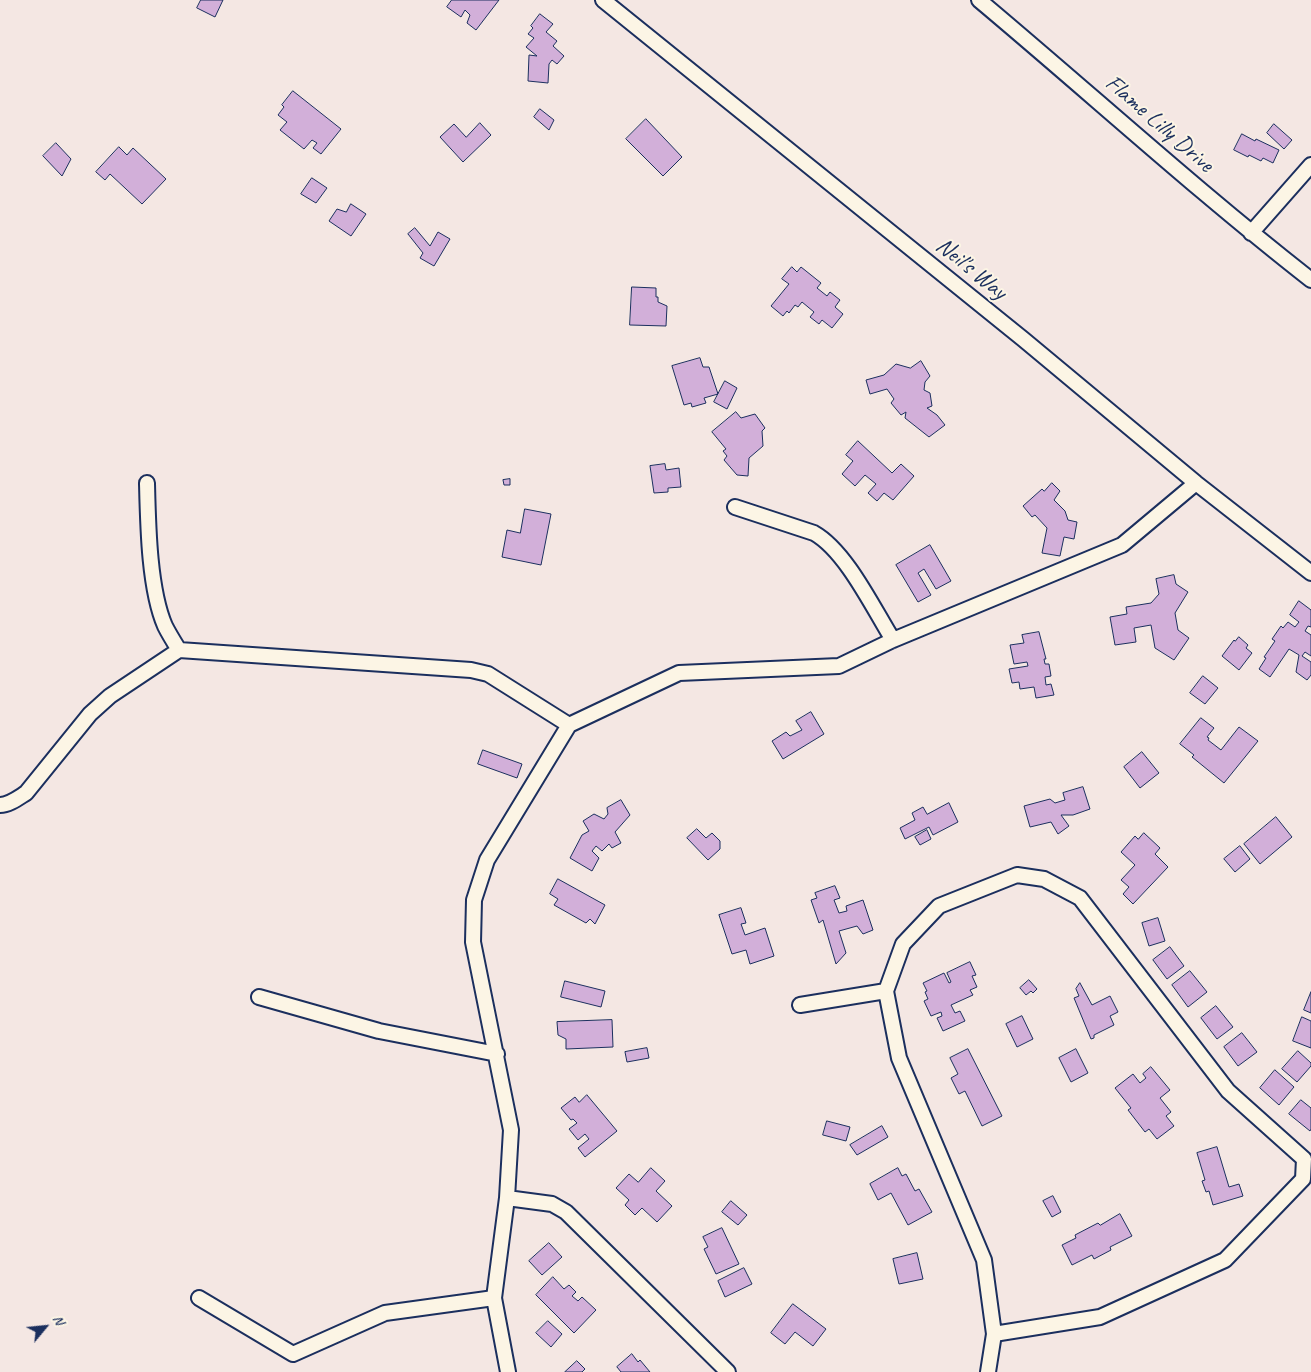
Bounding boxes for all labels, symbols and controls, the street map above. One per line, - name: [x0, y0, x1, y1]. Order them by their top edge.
- street label: Flame Lilly Drive: [1099, 69, 1219, 179]
- street label: Neil's Way: [930, 232, 1012, 306]
- north arrow: [20, 1302, 70, 1352]
- text: N: [49, 1312, 68, 1328]

